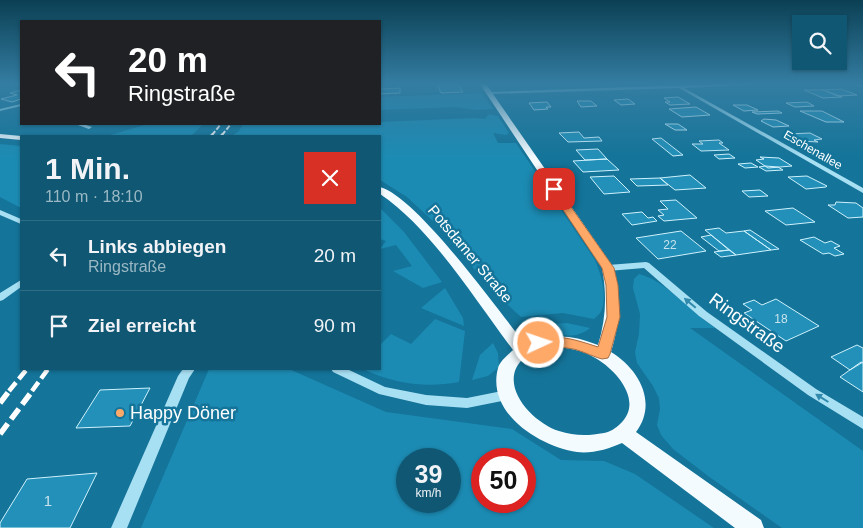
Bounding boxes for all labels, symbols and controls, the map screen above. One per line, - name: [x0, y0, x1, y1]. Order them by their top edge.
- map controls: [792, 15, 847, 70]
- button: search: [792, 15, 847, 70]
- icon: left: [45, 40, 110, 105]
- text: 20 m: [128, 40, 208, 79]
- text: Ringstraße: [128, 81, 236, 106]
- street label: Eschenallee: [781, 128, 845, 173]
- text: 1 Min.: [45, 152, 130, 185]
- button: close: [304, 152, 356, 204]
- pin: [533, 168, 575, 210]
- icon: arrive: [540, 175, 568, 203]
- text: 110 m · 18:10: [45, 188, 143, 205]
- street label: Potsdamer Straße: [425, 202, 516, 306]
- text: Links abbiegen: [88, 236, 226, 257]
- house number: 22: [663, 238, 677, 252]
- icon: left: [45, 242, 73, 270]
- text: 20 m: [314, 245, 356, 266]
- text: Ringstraße: [88, 258, 166, 275]
- street label: Ringstraße: [706, 289, 788, 357]
- one-way arrow: [684, 297, 697, 308]
- icon: arrive: [45, 312, 73, 340]
- house number: 18: [774, 312, 788, 326]
- text: Ziel erreicht: [88, 315, 196, 336]
- text: 90 m: [314, 315, 356, 336]
- position arrow: [512, 316, 564, 368]
- one-way arrow: [815, 393, 828, 403]
- place label: Happy Döner: [130, 403, 236, 423]
- marker: Happy Döner: [114, 407, 126, 419]
- speed limit sign: 50: [471, 448, 536, 513]
- text: 39: [415, 460, 442, 488]
- text: km/h: [415, 486, 442, 500]
- house number: 1: [44, 492, 52, 509]

